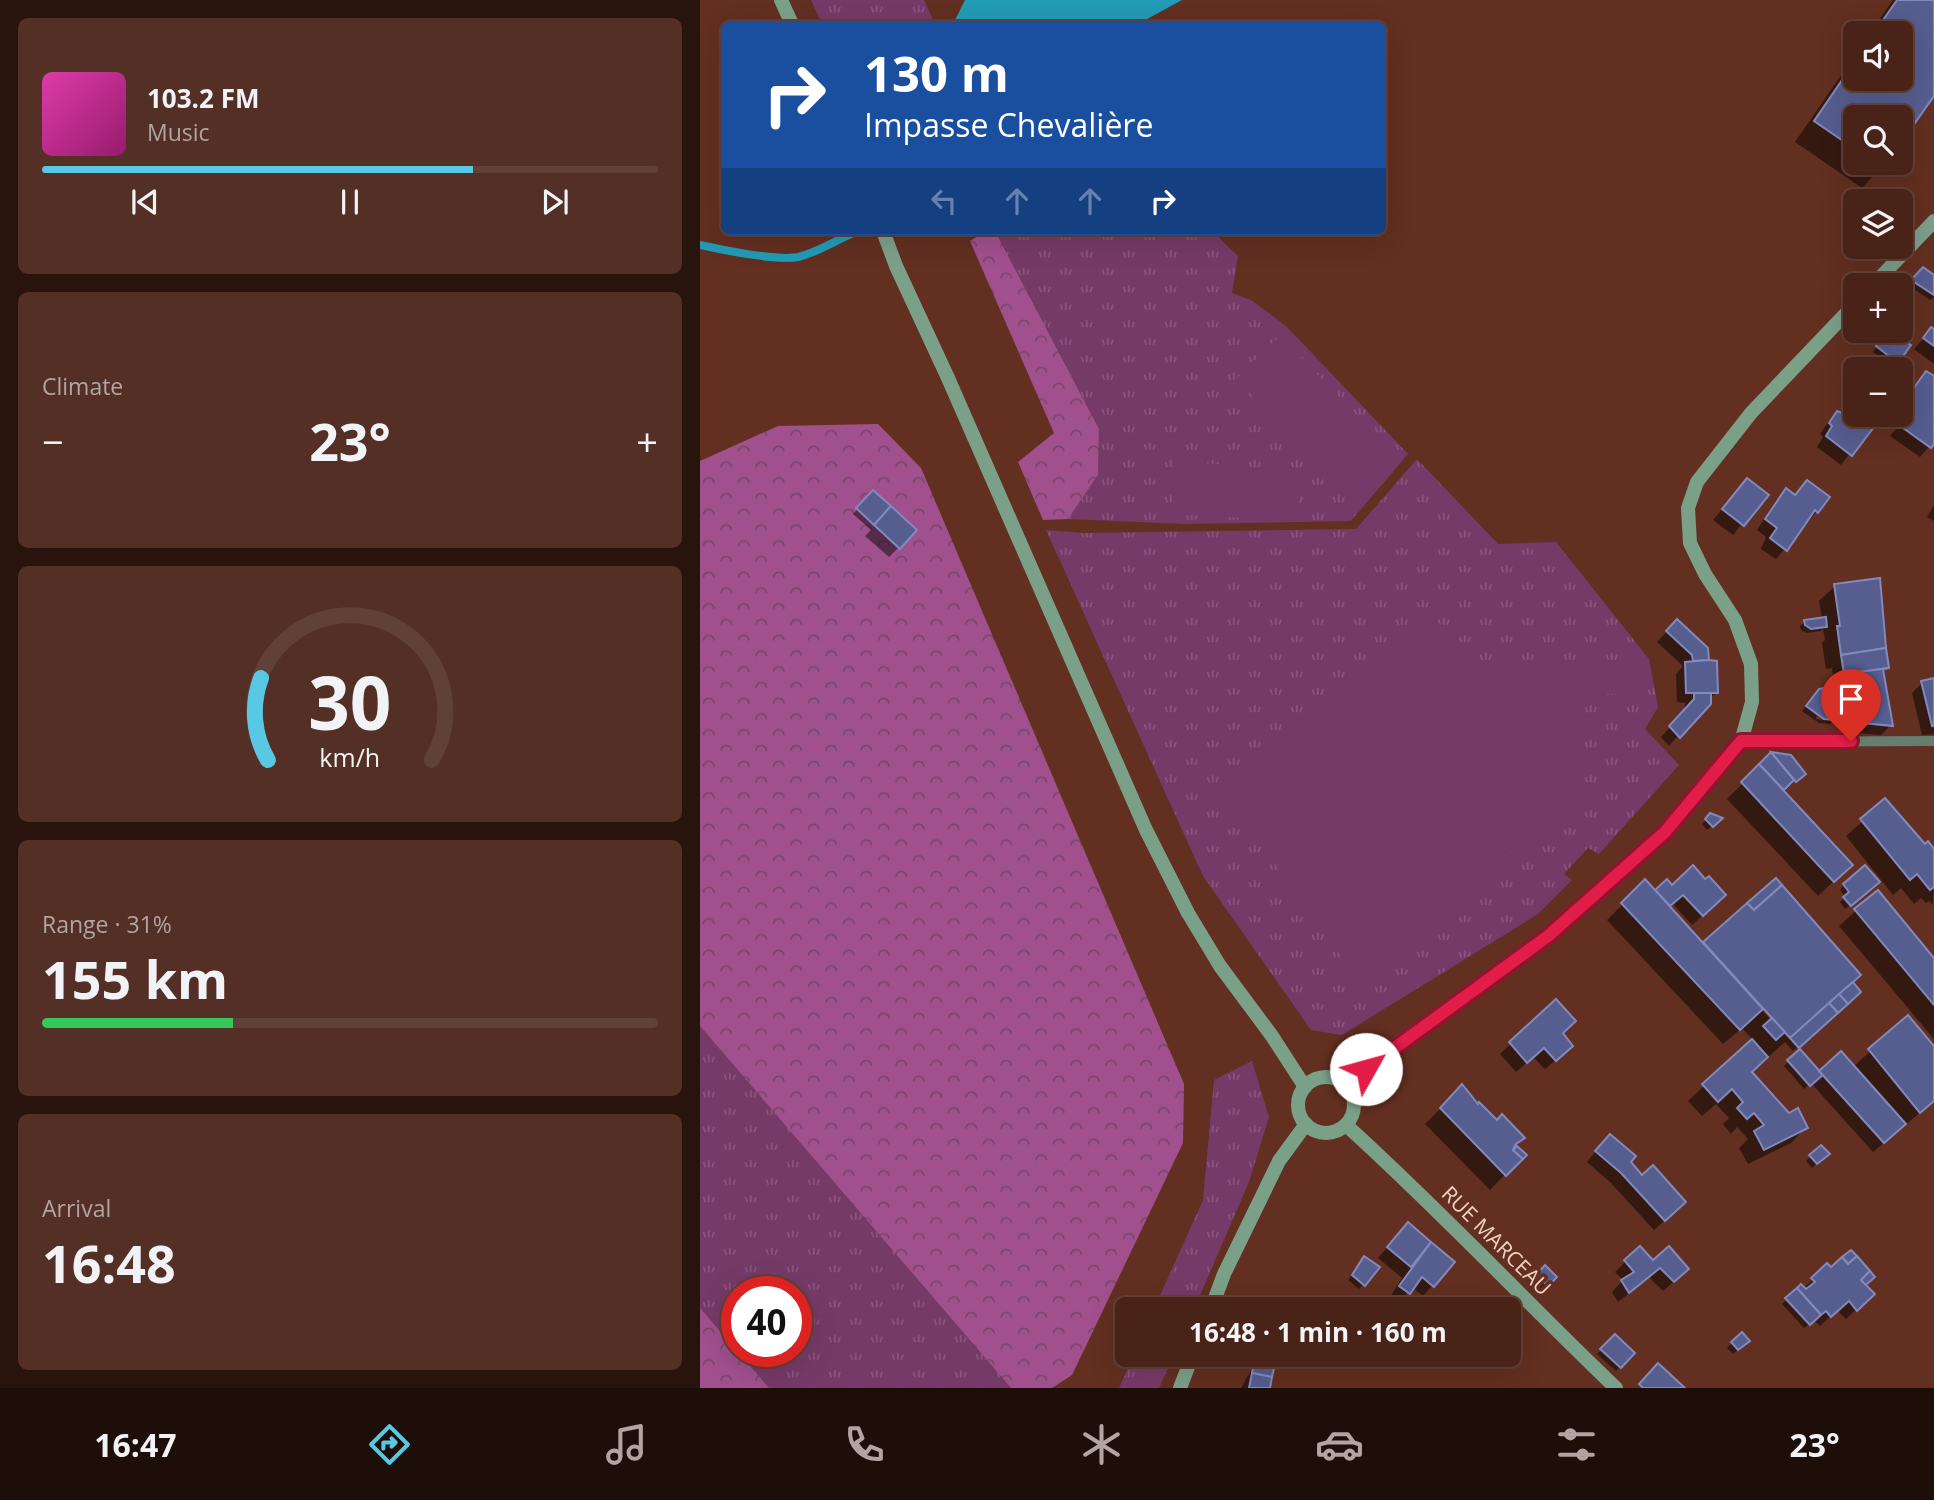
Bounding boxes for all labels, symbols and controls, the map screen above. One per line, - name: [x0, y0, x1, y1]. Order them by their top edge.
- map controls: [1843, 21, 1913, 427]
- button: sound: [1843, 21, 1913, 91]
- text: 130 m: [864, 40, 1009, 106]
- icon: right: [749, 49, 840, 140]
- text: 103.2 FM: [147, 80, 259, 116]
- text: Impasse Chevalière: [864, 103, 1153, 146]
- button: search: [1843, 105, 1913, 175]
- text: Music: [147, 116, 210, 148]
- icon: left: [925, 182, 963, 220]
- icon: ahead: [998, 182, 1036, 220]
- icon: ahead: [1071, 182, 1109, 220]
- icon: right: [1144, 182, 1182, 220]
- icon: previous: [126, 183, 164, 221]
- icon: pause: [331, 183, 369, 221]
- icon: next: [536, 183, 574, 221]
- button: layers: [1843, 189, 1913, 259]
- button: +: [1843, 273, 1913, 343]
- button: −: [1843, 357, 1913, 427]
- text: Climate: [42, 370, 123, 402]
- text: 23°: [309, 405, 391, 476]
- text: −: [42, 415, 64, 467]
- text: +: [636, 415, 658, 467]
- text: 30: [308, 652, 392, 751]
- pin: [1821, 669, 1881, 741]
- icon: arrive: [1832, 680, 1870, 718]
- text: km/h: [320, 740, 380, 774]
- text: Range · 31%: [42, 908, 172, 940]
- text: 155 km: [42, 943, 228, 1014]
- position arrow: [1329, 1032, 1403, 1106]
- street label: RUE MARCEAU: [1436, 1179, 1558, 1301]
- text: Arrival: [42, 1192, 111, 1224]
- text: 16:48: [42, 1227, 176, 1298]
- speed limit sign: 40: [721, 1276, 812, 1367]
- text: 16:48 · 1 min · 160 m: [1189, 1314, 1447, 1350]
- icon: directions: [365, 1420, 414, 1469]
- icon: music: [602, 1420, 651, 1469]
- icon: phone: [840, 1420, 889, 1469]
- icon: climate: [1077, 1420, 1126, 1469]
- icon: car: [1315, 1420, 1364, 1469]
- icon: filters: [1552, 1420, 1601, 1469]
- text: 16:47: [94, 1423, 177, 1466]
- text: 23°: [1789, 1423, 1840, 1466]

